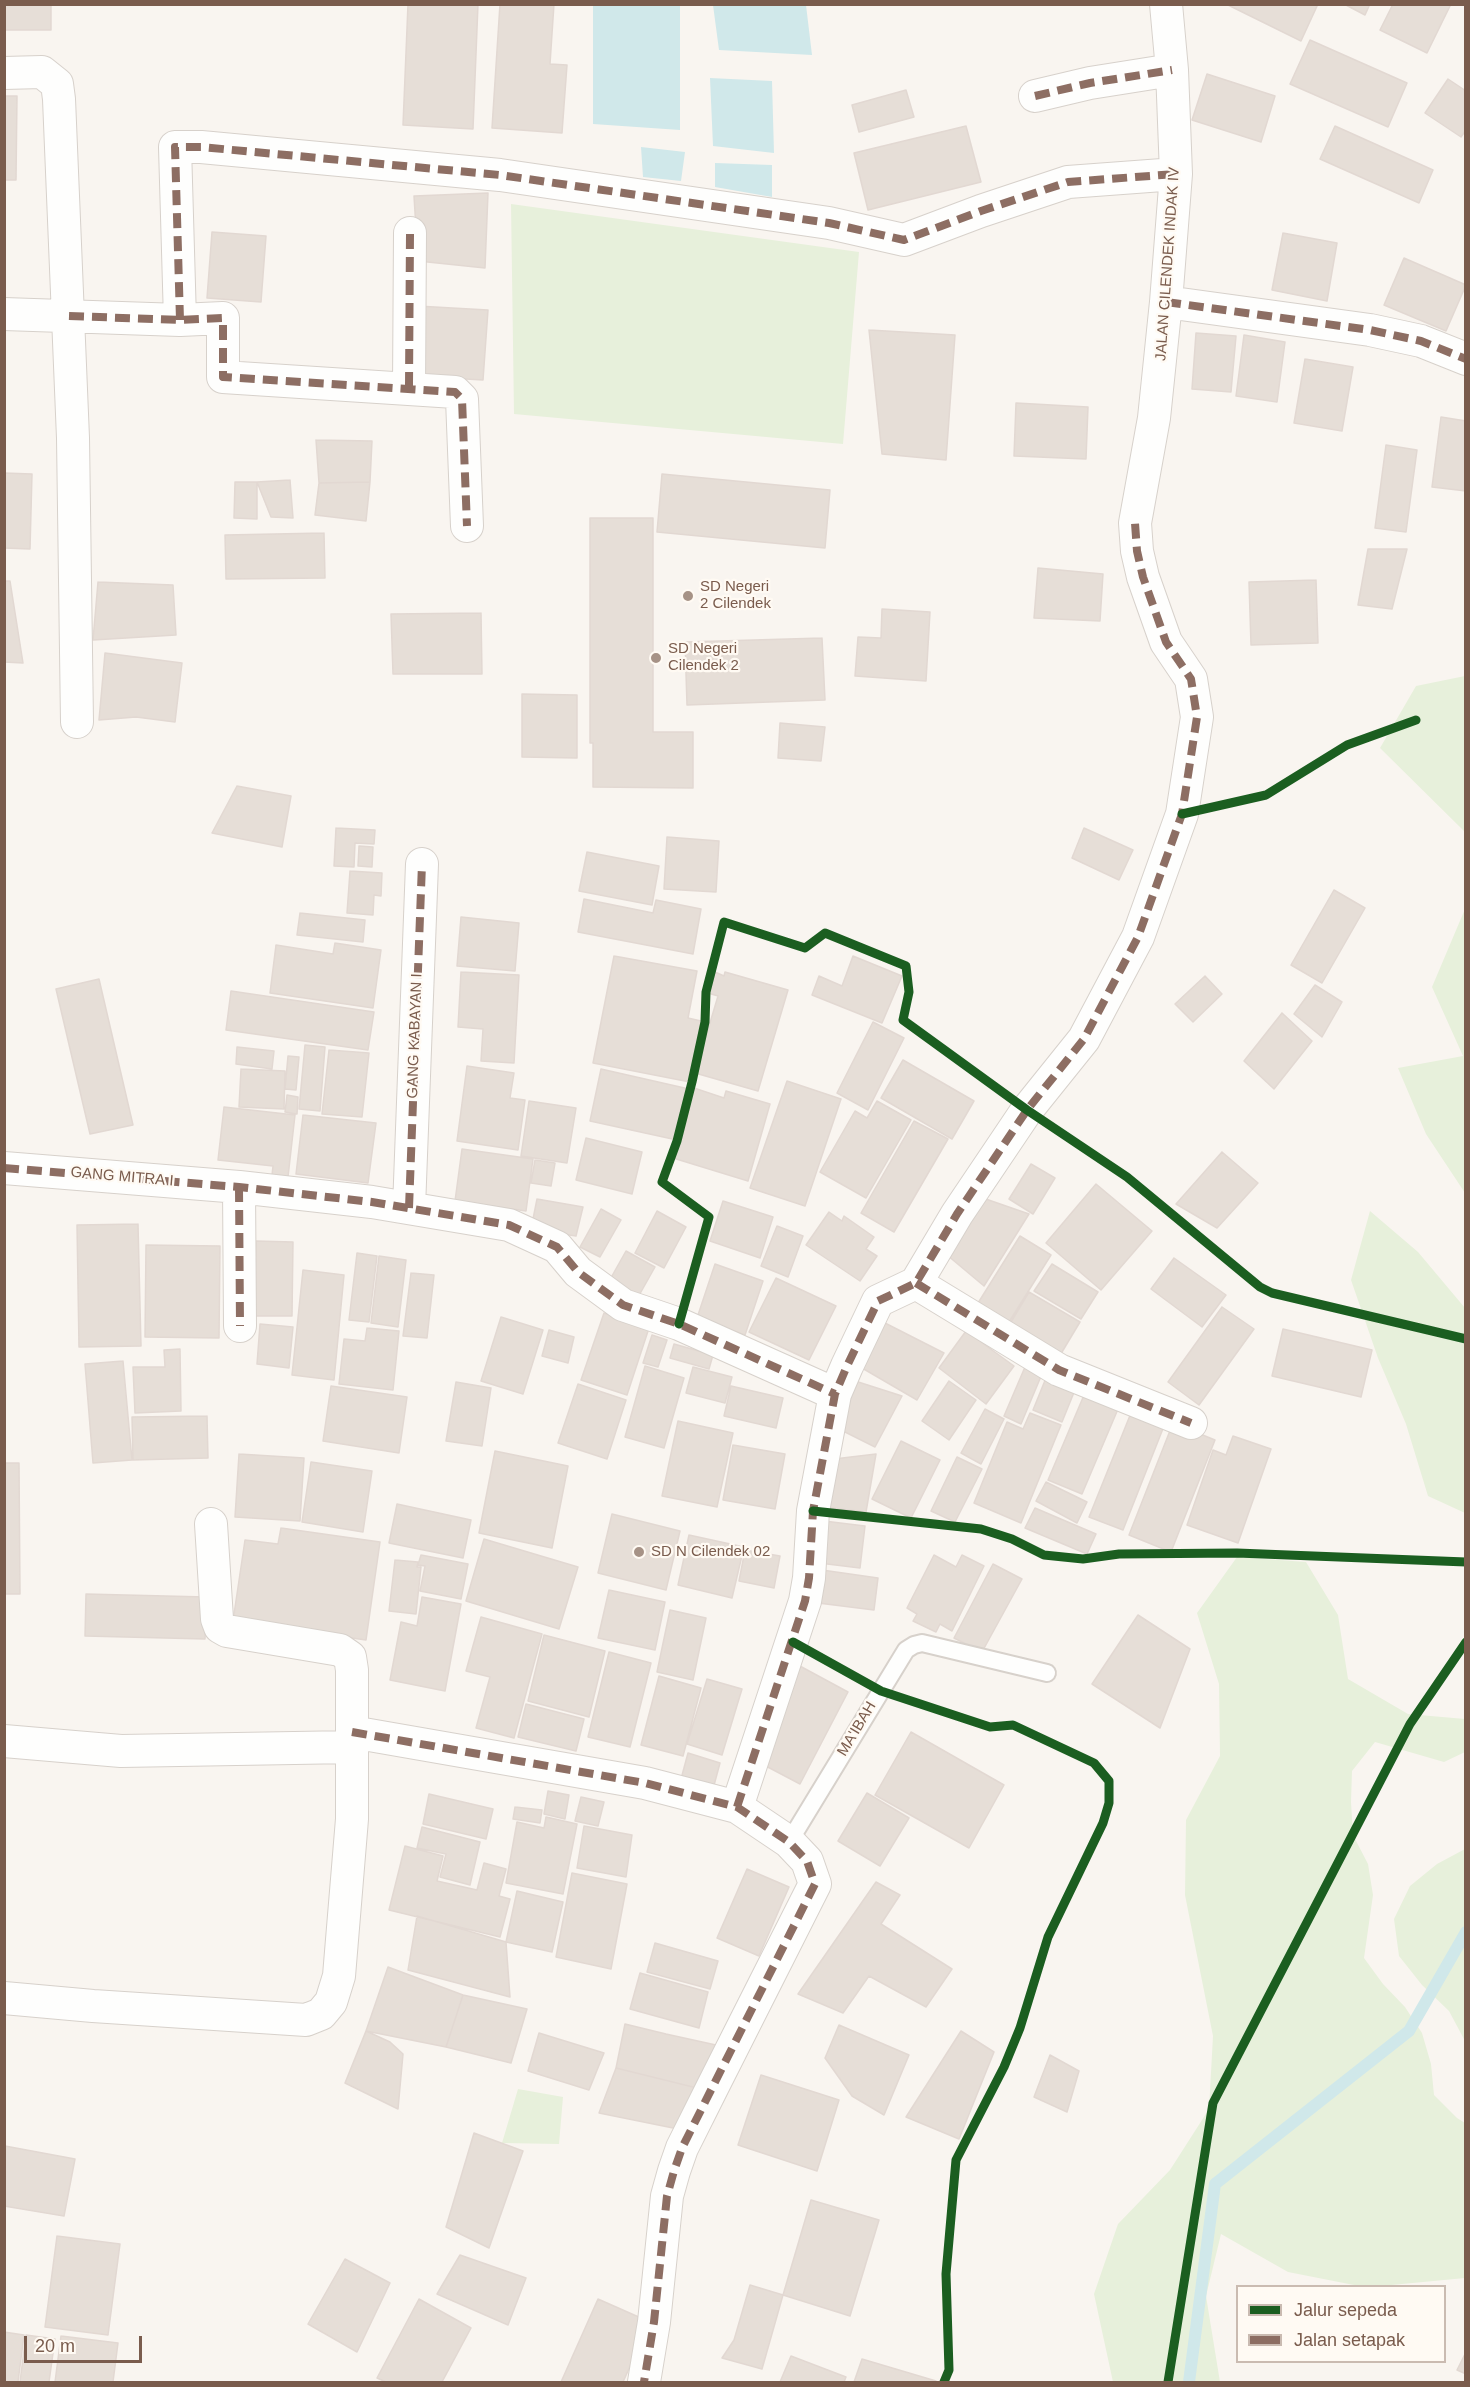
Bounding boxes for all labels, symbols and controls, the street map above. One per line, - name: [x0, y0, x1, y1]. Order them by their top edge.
- street label: JALAN CILENDEK INDAK IV: [1152, 166, 1184, 362]
- place label: SD Negeri 2 Cilendek: [700, 578, 771, 613]
- marker: SD Negeri 2 Cilendek: [681, 589, 695, 603]
- place label: SD Negeri Cilendek 2: [668, 640, 739, 675]
- marker: SD Negeri Cilendek 2: [649, 651, 663, 665]
- street label: GANG KABAYAN I: [404, 973, 426, 1099]
- street label: GANG MITRA I: [70, 1164, 174, 1190]
- place label: SD N Cilendek 02: [651, 1543, 770, 1561]
- marker: SD N Cilendek 02: [632, 1545, 646, 1559]
- street label: MA'IBAH: [834, 1698, 880, 1760]
- legend: [1236, 2285, 1446, 2363]
- text: Jalur sepeda: [1294, 2300, 1397, 2320]
- scale bar: [27, 2324, 146, 2362]
- text: Jalan setapak: [1294, 2330, 1405, 2350]
- text: 20 m: [35, 2336, 75, 2356]

